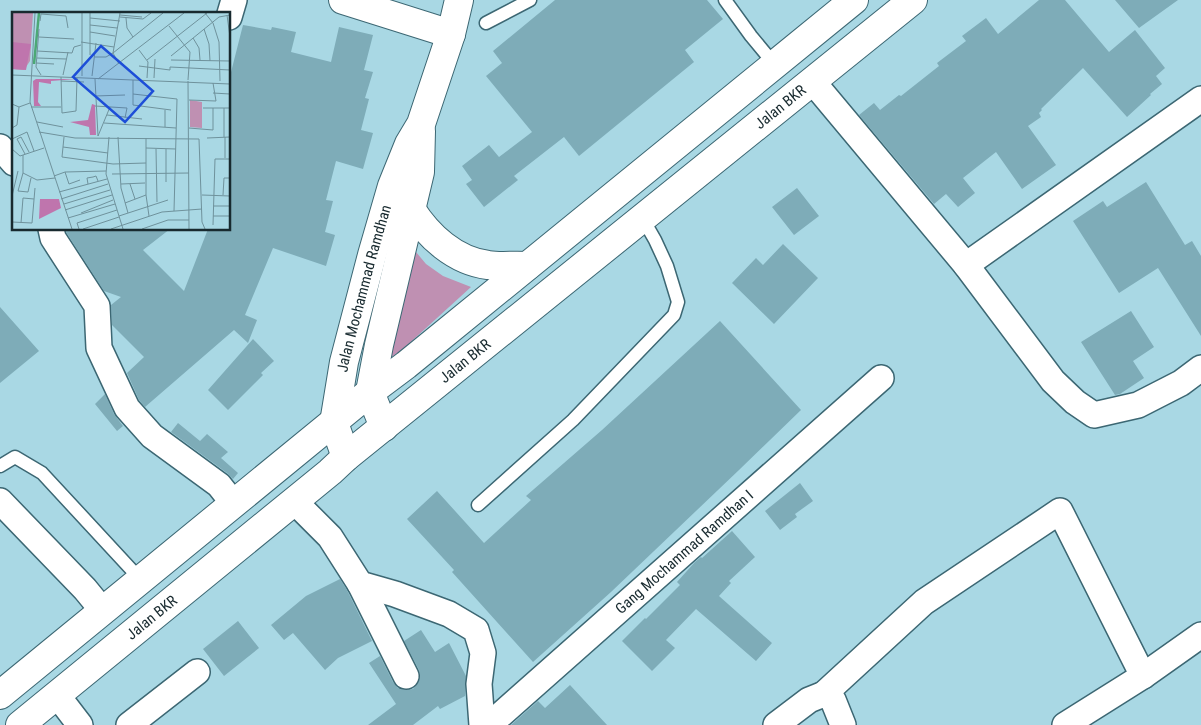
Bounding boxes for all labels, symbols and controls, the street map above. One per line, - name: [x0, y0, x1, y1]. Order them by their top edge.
- inset map: [12, 12, 230, 230]
- street label: Jalan BKR: [751, 81, 809, 133]
- street label: Jalan Mochammad Ramdhan: [333, 203, 395, 373]
- street label: Jalan BKR: [436, 335, 494, 387]
- street label: Gang Mochammad Ramdhan I: [612, 486, 757, 618]
- street label: Jalan BKR: [123, 591, 181, 644]

